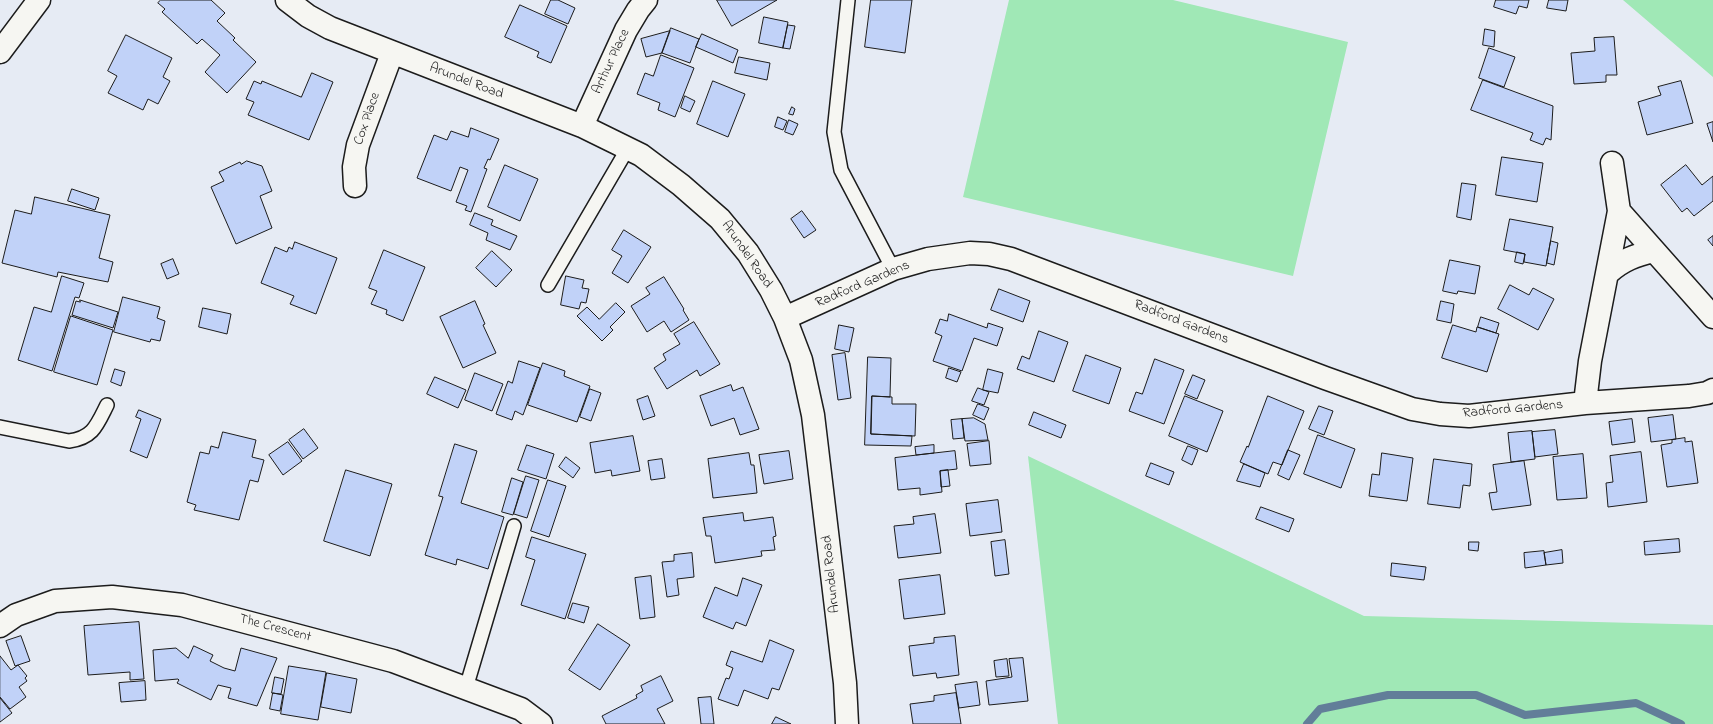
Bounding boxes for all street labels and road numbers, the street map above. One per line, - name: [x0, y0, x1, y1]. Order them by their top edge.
- street label: Arthur Place: [590, 27, 634, 97]
- street label: Arundel Road: [426, 60, 506, 104]
- street label: Cox Place: [351, 91, 385, 147]
- street label: Arundel Road: [717, 218, 775, 292]
- street label: Radford Gardens: [813, 258, 913, 312]
- street label: Radford Gardens: [1131, 297, 1231, 349]
- street label: Radford Gardens: [1462, 397, 1564, 423]
- street label: Arundel Road: [820, 534, 844, 614]
- street label: The Crescent: [237, 611, 313, 647]

